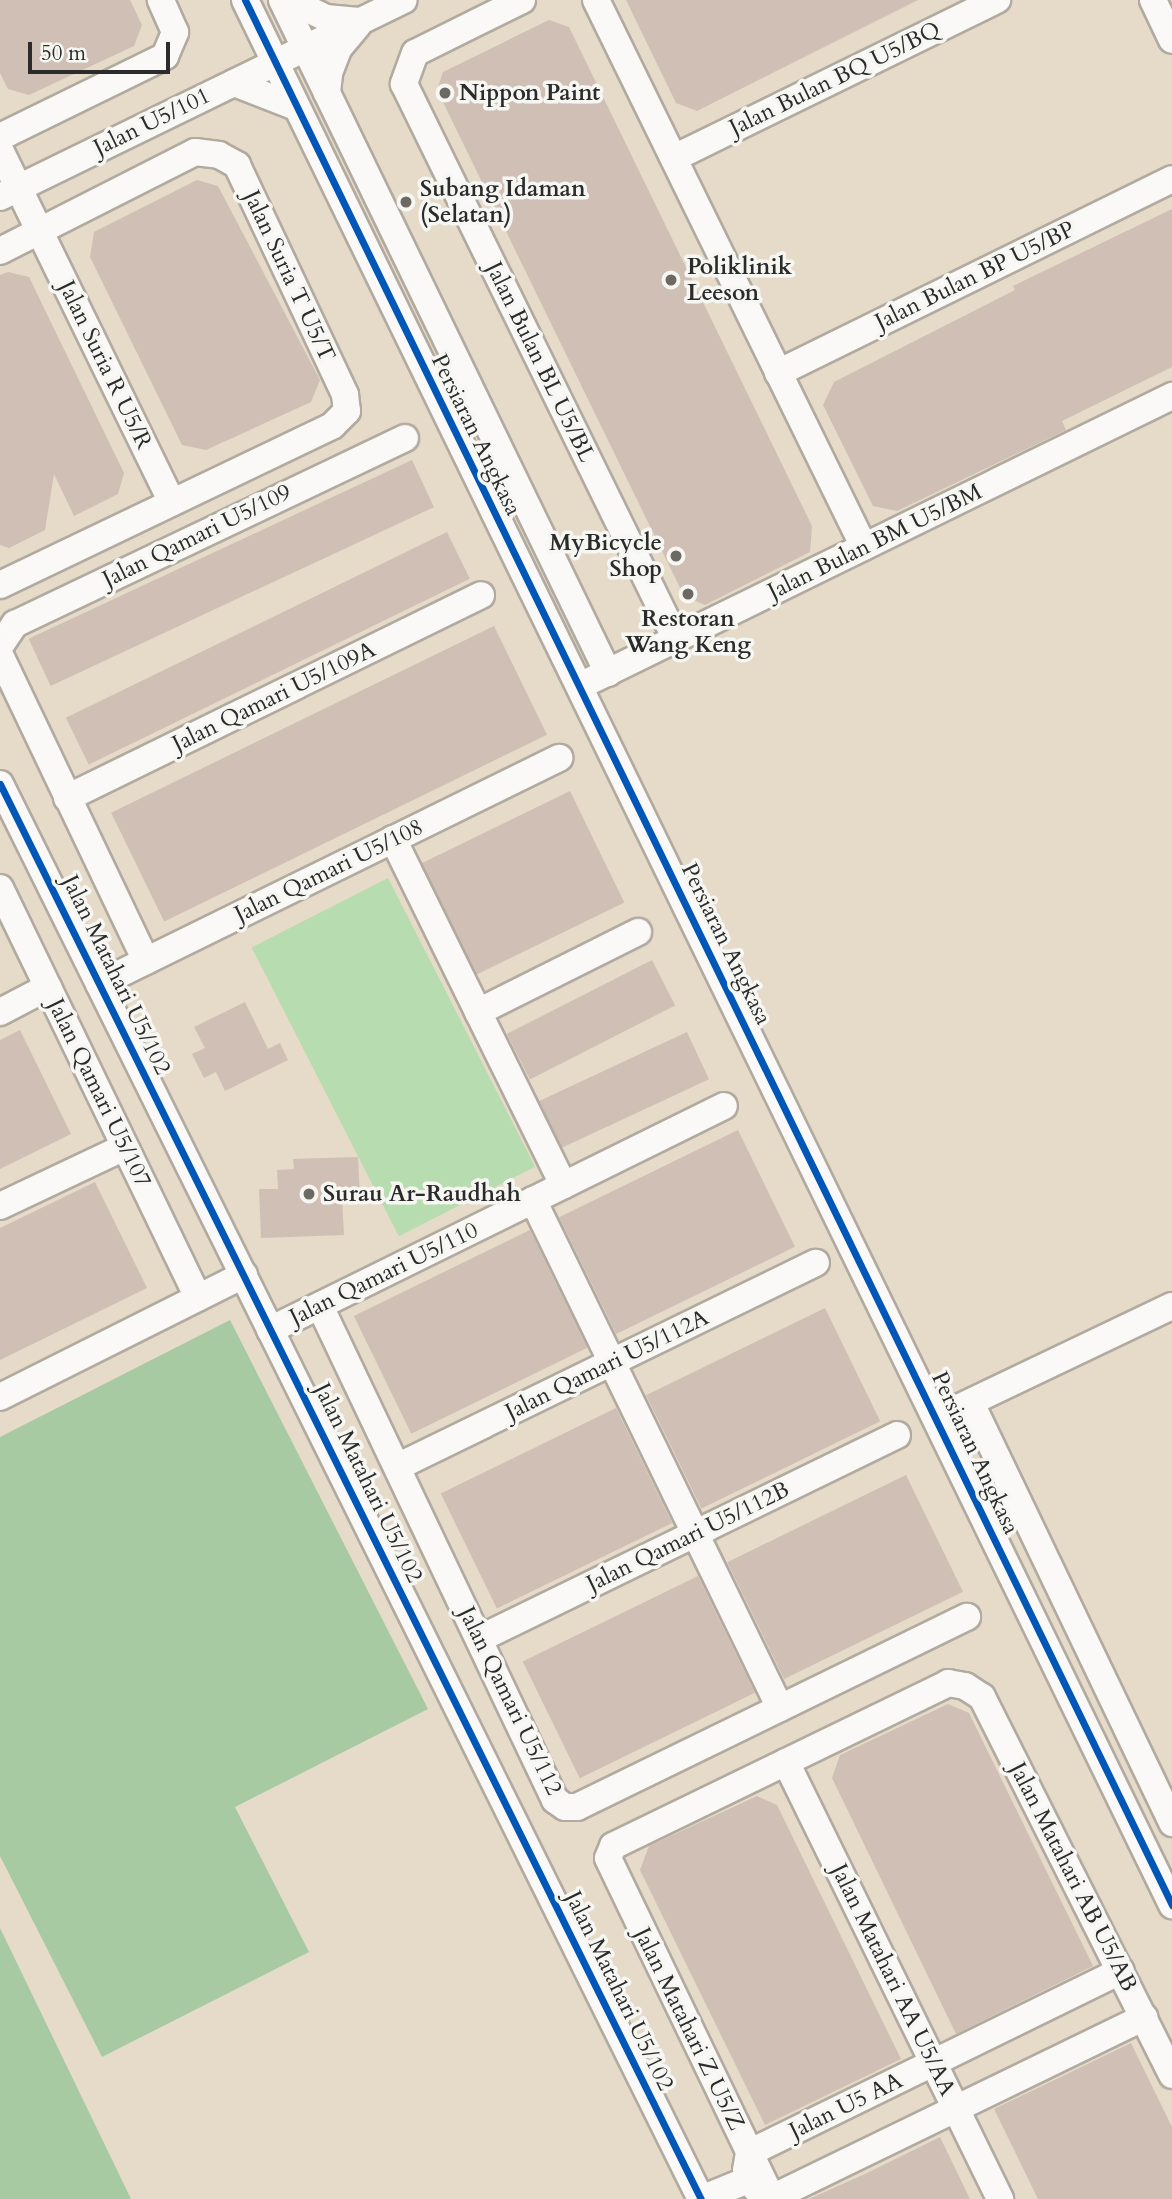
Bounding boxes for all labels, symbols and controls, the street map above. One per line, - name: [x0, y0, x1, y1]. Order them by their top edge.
- street label: Jalan Bulan BQ U5/BQ: [725, 16, 945, 142]
- scale bar: [32, 28, 173, 72]
- text: 50 m: [41, 39, 86, 68]
- place label: Nippon Paint: [459, 79, 600, 107]
- street label: Jalan U5/101: [89, 82, 215, 162]
- marker: Nippon Paint: [437, 85, 453, 101]
- place label: Subang Idaman (Selatan): [420, 175, 586, 229]
- street label: Jalan Suria T U5/T: [237, 186, 341, 366]
- marker: Subang Idaman (Selatan): [398, 194, 414, 210]
- street label: Jalan Bulan BP U5/BP: [871, 216, 1079, 336]
- place label: Poliklinik Leeson: [687, 253, 792, 307]
- street label: Jalan Bulan BL U5/BL: [480, 257, 600, 467]
- marker: Poliklinik Leeson: [661, 270, 681, 290]
- street label: Jalan Suria R U5/R: [52, 276, 158, 454]
- street label: Persiaran Angkasa: [425, 350, 527, 520]
- street label: Jalan Qamari U5/109: [98, 478, 296, 594]
- street label: Jalan Bulan BM U5/BM: [763, 478, 987, 606]
- place label: MyBicycle Shop: [549, 529, 662, 583]
- marker: MyBicycle Shop: [668, 548, 684, 564]
- marker: Restoran Wang Keng: [680, 586, 696, 602]
- place label: Restoran Wang Keng: [625, 605, 751, 659]
- street label: Jalan Qamari U5/109A: [168, 636, 380, 758]
- street label: Jalan Qamari U5/108: [230, 813, 428, 929]
- street label: Persiaran Angkasa: [675, 859, 777, 1029]
- street label: Jalan Matahari U5/102: [56, 871, 176, 1079]
- street label: Jalan Qamari U5/107: [41, 994, 157, 1192]
- place label: Surau Ar-Raudhah: [323, 1180, 521, 1208]
- marker: Surau Ar-Raudhah: [301, 1186, 317, 1202]
- street label: Jalan Qamari U5/110: [285, 1216, 483, 1332]
- street label: Jalan Qamari U5/112A: [501, 1304, 713, 1426]
- street label: Persiaran Angkasa: [925, 1367, 1025, 1539]
- street label: Jalan Matahari U5/102: [308, 1379, 428, 1587]
- street label: Jalan Qamari U5/112B: [582, 1476, 794, 1598]
- street label: Jalan Qamari U5/112: [452, 1602, 568, 1800]
- street label: Jalan Matahari AB U5/AB: [1003, 1758, 1143, 1996]
- street label: Jalan Matahari AA U5/AA: [825, 1859, 961, 2101]
- street label: Jalan Matahari U5/102: [559, 1887, 679, 2095]
- street label: Jalan Matahari Z U5/Z: [628, 1923, 750, 2135]
- street label: Jalan U5 AA: [785, 2067, 907, 2145]

